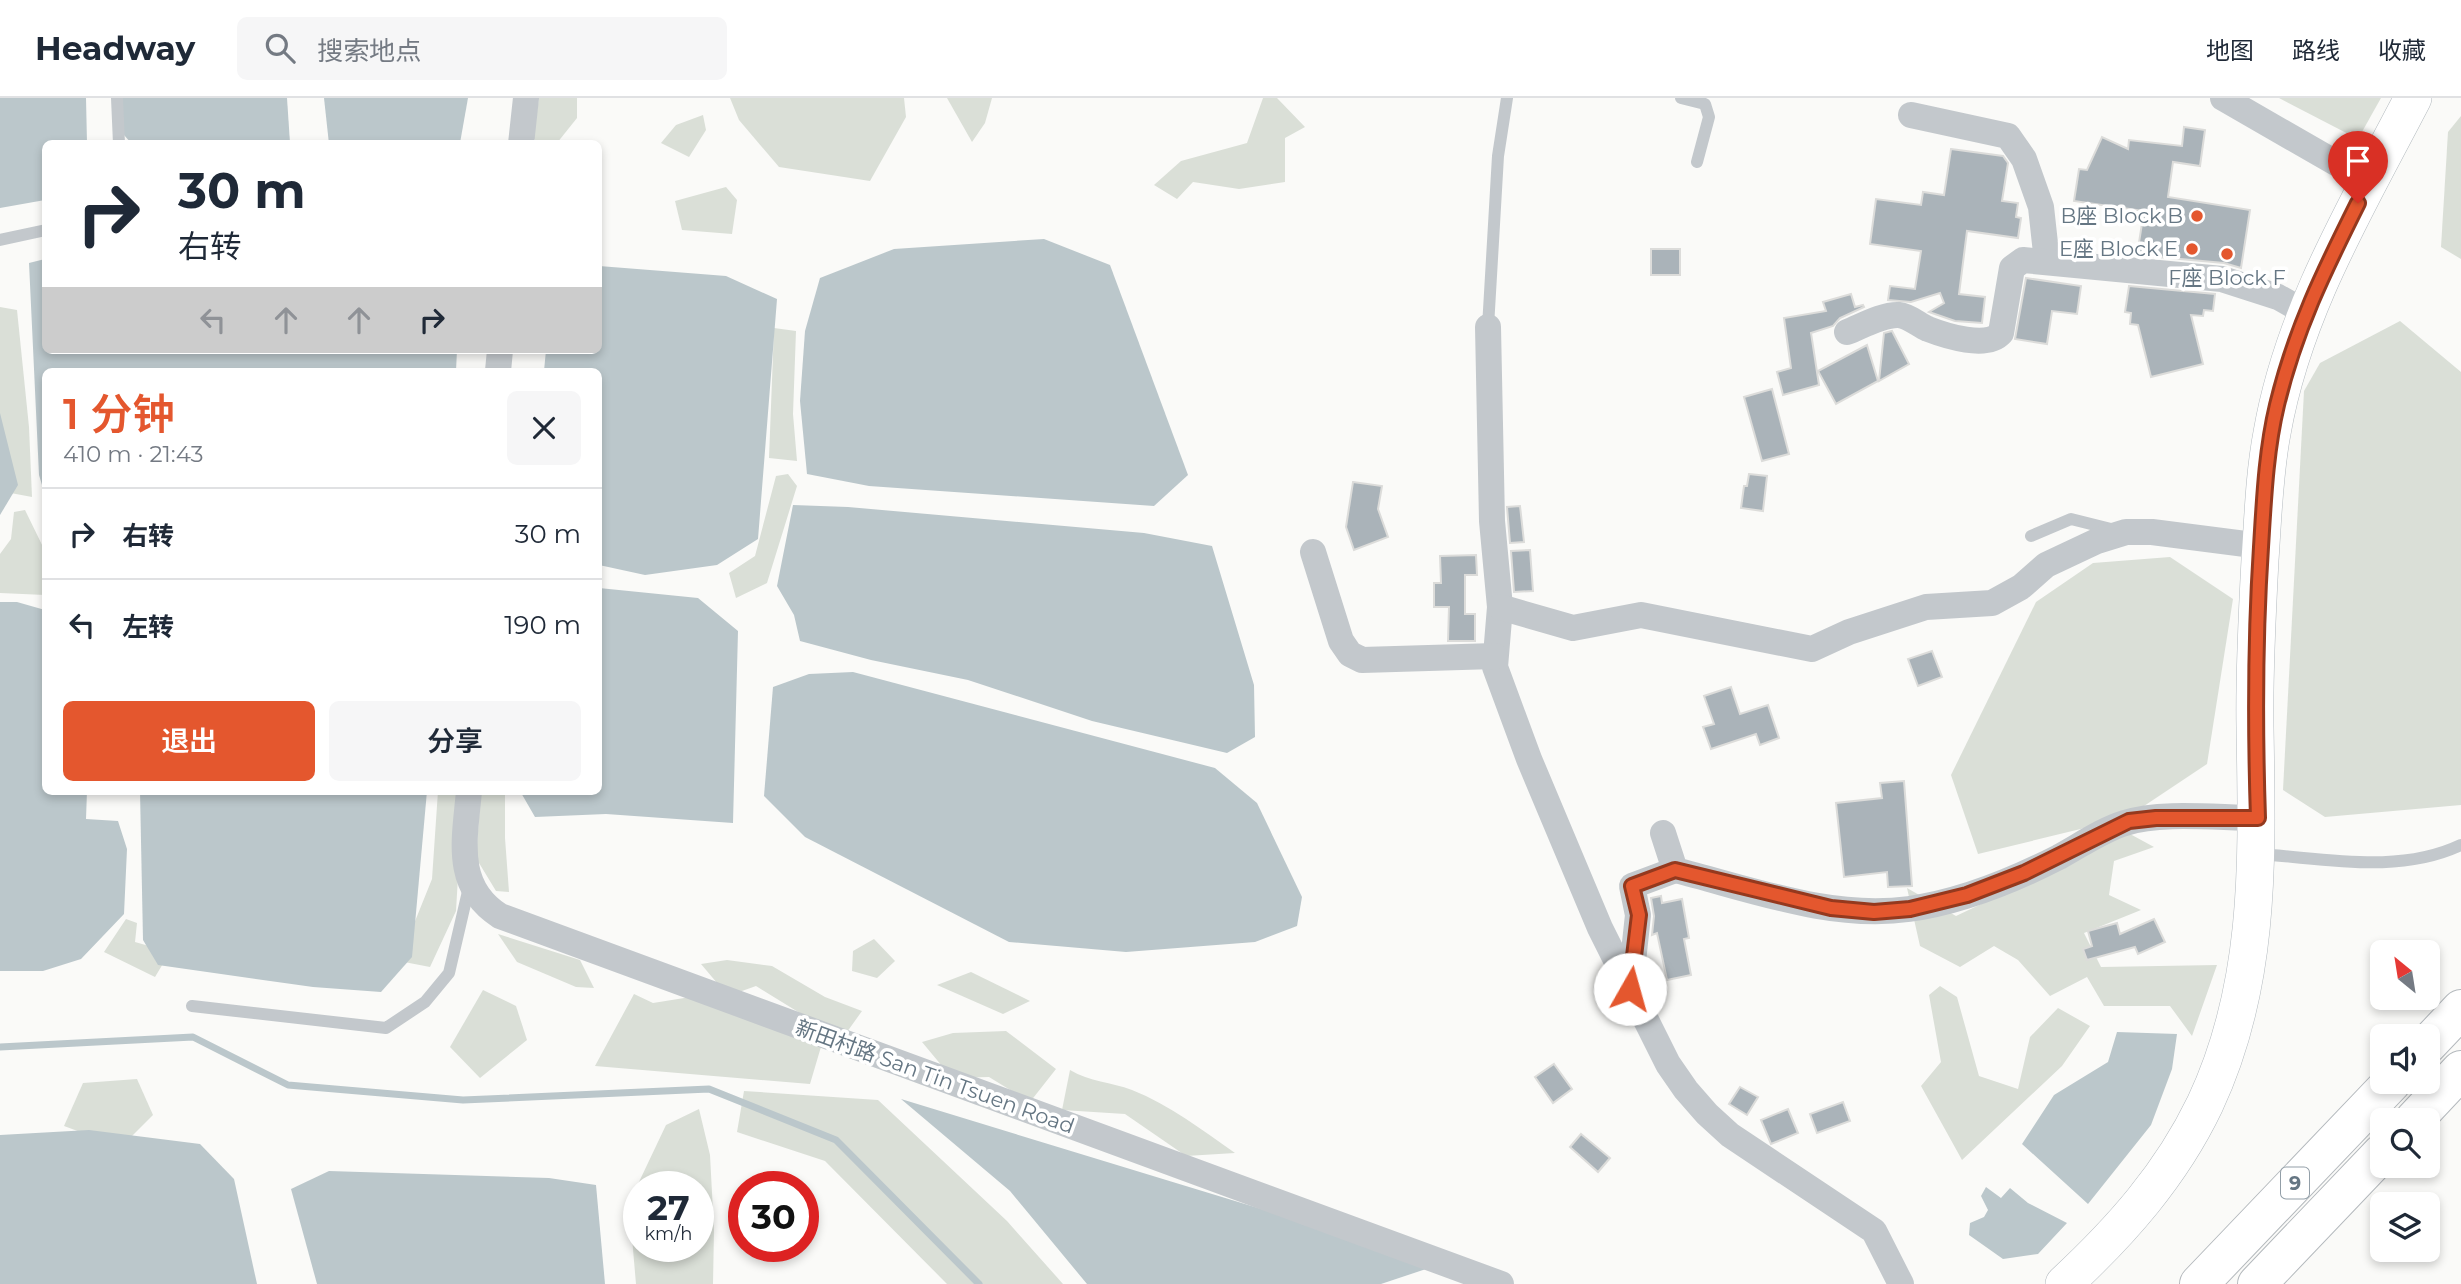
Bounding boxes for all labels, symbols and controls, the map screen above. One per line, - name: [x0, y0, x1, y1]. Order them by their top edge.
- search box: [237, 17, 727, 80]
- text: Headway: [35, 28, 195, 68]
- icon: search: [261, 29, 299, 67]
- text: 搜索地点: [317, 35, 421, 67]
- text: 地图: [2206, 36, 2254, 65]
- text: 路线: [2292, 36, 2340, 65]
- text: 收藏: [2378, 36, 2426, 65]
- pin: [2328, 131, 2388, 203]
- icon: arrive: [2339, 142, 2377, 180]
- text: 30 m: [178, 161, 306, 220]
- icon: right: [63, 168, 154, 259]
- place label: B座 Block B: [2060, 203, 2183, 228]
- marker: B座 Block B: [2189, 208, 2205, 224]
- text: 右转: [178, 227, 242, 266]
- place label: E座 Block E: [2059, 236, 2178, 261]
- marker: E座 Block E: [2184, 241, 2200, 257]
- marker: F座 Block F: [2219, 246, 2235, 262]
- place label: F座 Block F: [2168, 265, 2286, 290]
- icon: left: [194, 301, 232, 339]
- icon: ahead: [267, 301, 305, 339]
- icon: ahead: [340, 301, 378, 339]
- icon: right: [413, 301, 451, 339]
- text: 1 分钟: [63, 388, 175, 440]
- button: close: [507, 391, 581, 465]
- text: 410 m · 21:43: [63, 440, 204, 468]
- icon: right: [63, 515, 101, 553]
- text: 30 m: [515, 518, 581, 550]
- text: 右转: [122, 520, 174, 552]
- icon: left: [63, 606, 101, 644]
- text: 190 m: [504, 609, 581, 641]
- text: 左转: [122, 611, 174, 643]
- button: 退出: [63, 701, 315, 781]
- button: 分享: [329, 701, 581, 781]
- north arrow: [2370, 940, 2440, 1010]
- map controls: [2370, 940, 2440, 1262]
- position arrow: [1593, 952, 1667, 1026]
- street label: 新田村路 San Tin Tsuen Road: [792, 1014, 1078, 1139]
- button: sound: [2370, 1024, 2440, 1094]
- button: search: [2370, 1108, 2440, 1178]
- road number: 9: [2281, 1168, 2309, 1198]
- speed limit sign: 30: [728, 1171, 819, 1262]
- text: 27: [647, 1186, 690, 1229]
- button: layers: [2370, 1192, 2440, 1262]
- text: km/h: [644, 1223, 693, 1245]

